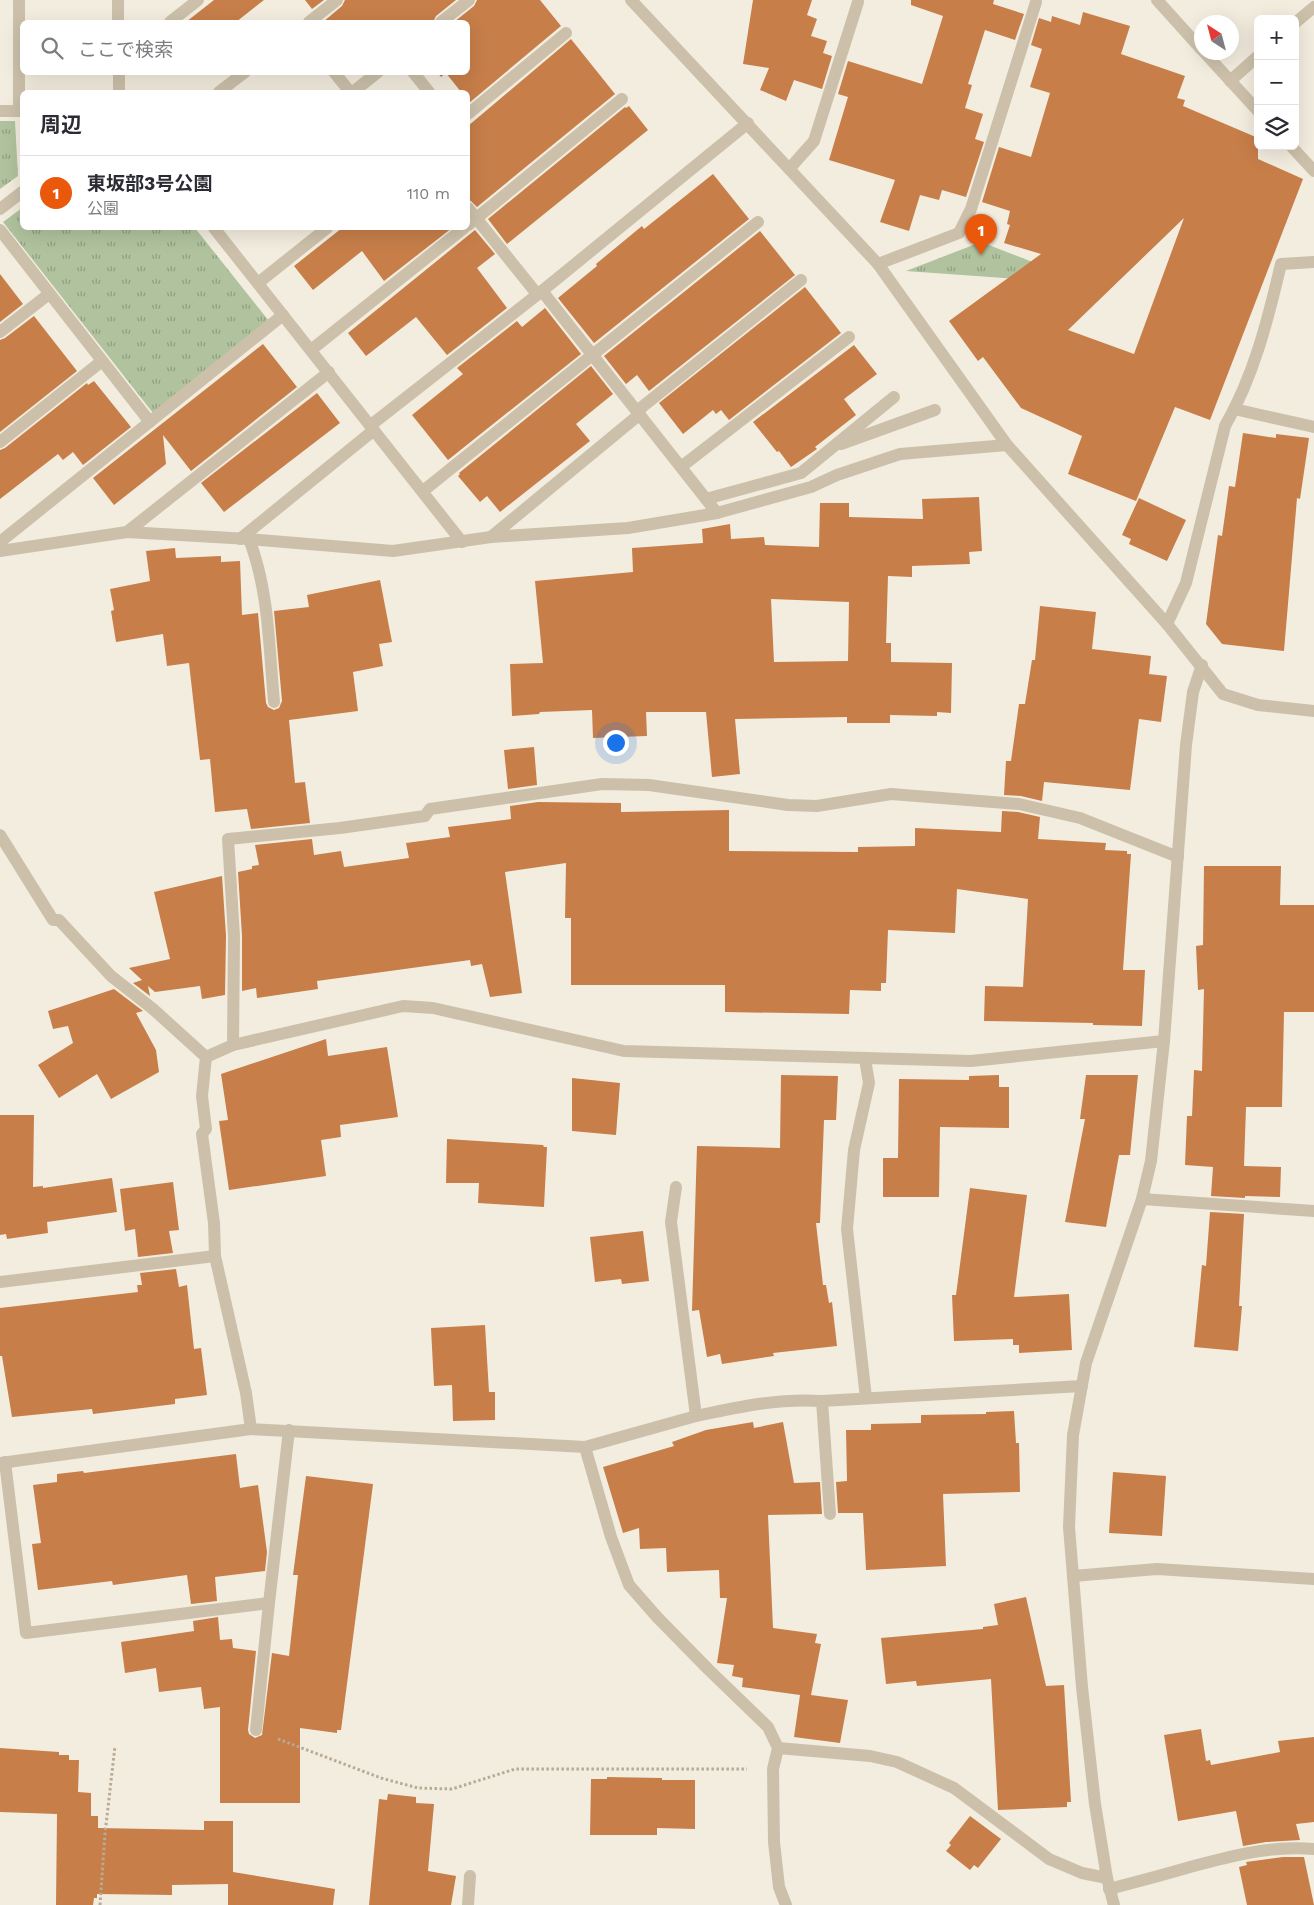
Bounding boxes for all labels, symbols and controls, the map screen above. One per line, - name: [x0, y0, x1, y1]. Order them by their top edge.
- north arrow: [1194, 15, 1239, 60]
- map controls: [1254, 15, 1299, 150]
- button: +: [1254, 15, 1299, 60]
- search box: [20, 20, 470, 75]
- icon: search: [38, 34, 66, 62]
- text: ここで検索: [78, 38, 173, 61]
- button: −: [1254, 60, 1299, 105]
- button: layers: [1254, 105, 1299, 150]
- text: 周辺: [40, 112, 82, 137]
- text: 東坂部3号公園: [87, 172, 212, 195]
- text: 1: [53, 184, 59, 203]
- text: 110 m: [407, 184, 450, 203]
- text: 公園: [87, 199, 119, 218]
- pin: 1: [965, 214, 997, 255]
- your location: [603, 730, 629, 756]

